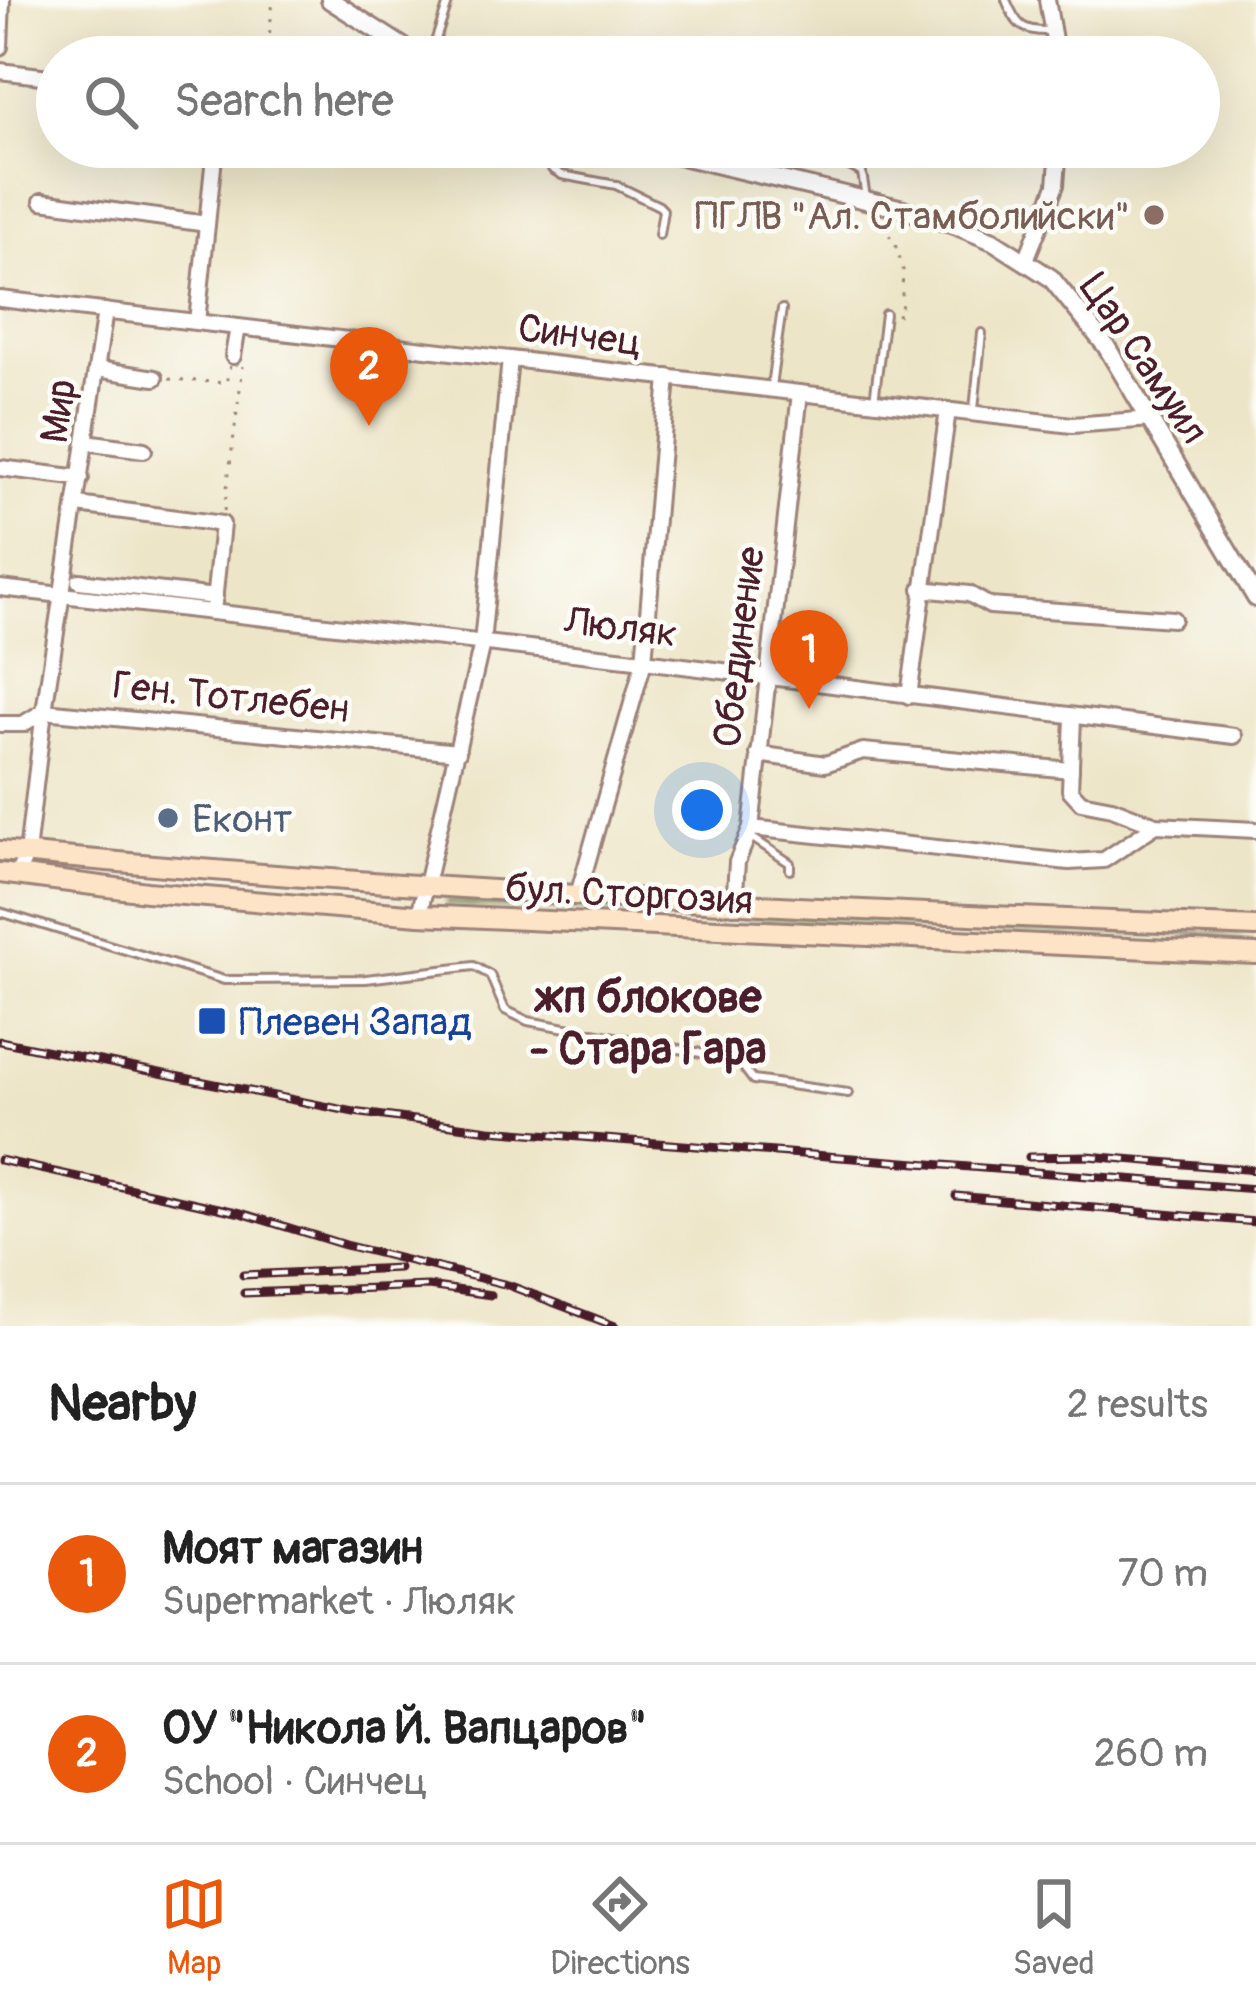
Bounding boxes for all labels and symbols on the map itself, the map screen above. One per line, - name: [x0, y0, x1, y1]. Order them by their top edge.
- place label: ПГЛВ "Ал. Стамболийски": [695, 192, 1130, 241]
- marker: ПГЛВ "Ал. Стамболийски": [1141, 202, 1167, 228]
- street label: Цар Самуил: [1069, 264, 1219, 453]
- street label: Синчец: [515, 304, 644, 367]
- pin: 2: [330, 327, 408, 426]
- street label: Мир: [30, 376, 87, 446]
- street label: Обединение: [703, 544, 776, 750]
- street label: Люляк: [561, 596, 680, 659]
- pin: 1: [770, 610, 848, 709]
- street label: Ген. Тотлебен: [110, 661, 351, 734]
- your location: [672, 780, 732, 840]
- place label: Еконт: [192, 795, 293, 844]
- marker: Еконт: [155, 805, 181, 831]
- street label: бул. Сторгозия: [504, 864, 754, 925]
- district label: жп блокове - Стара Гара: [530, 970, 766, 1078]
- place label: Плевен Запад: [239, 998, 472, 1047]
- marker: Плевен Запад: [196, 1005, 228, 1037]

